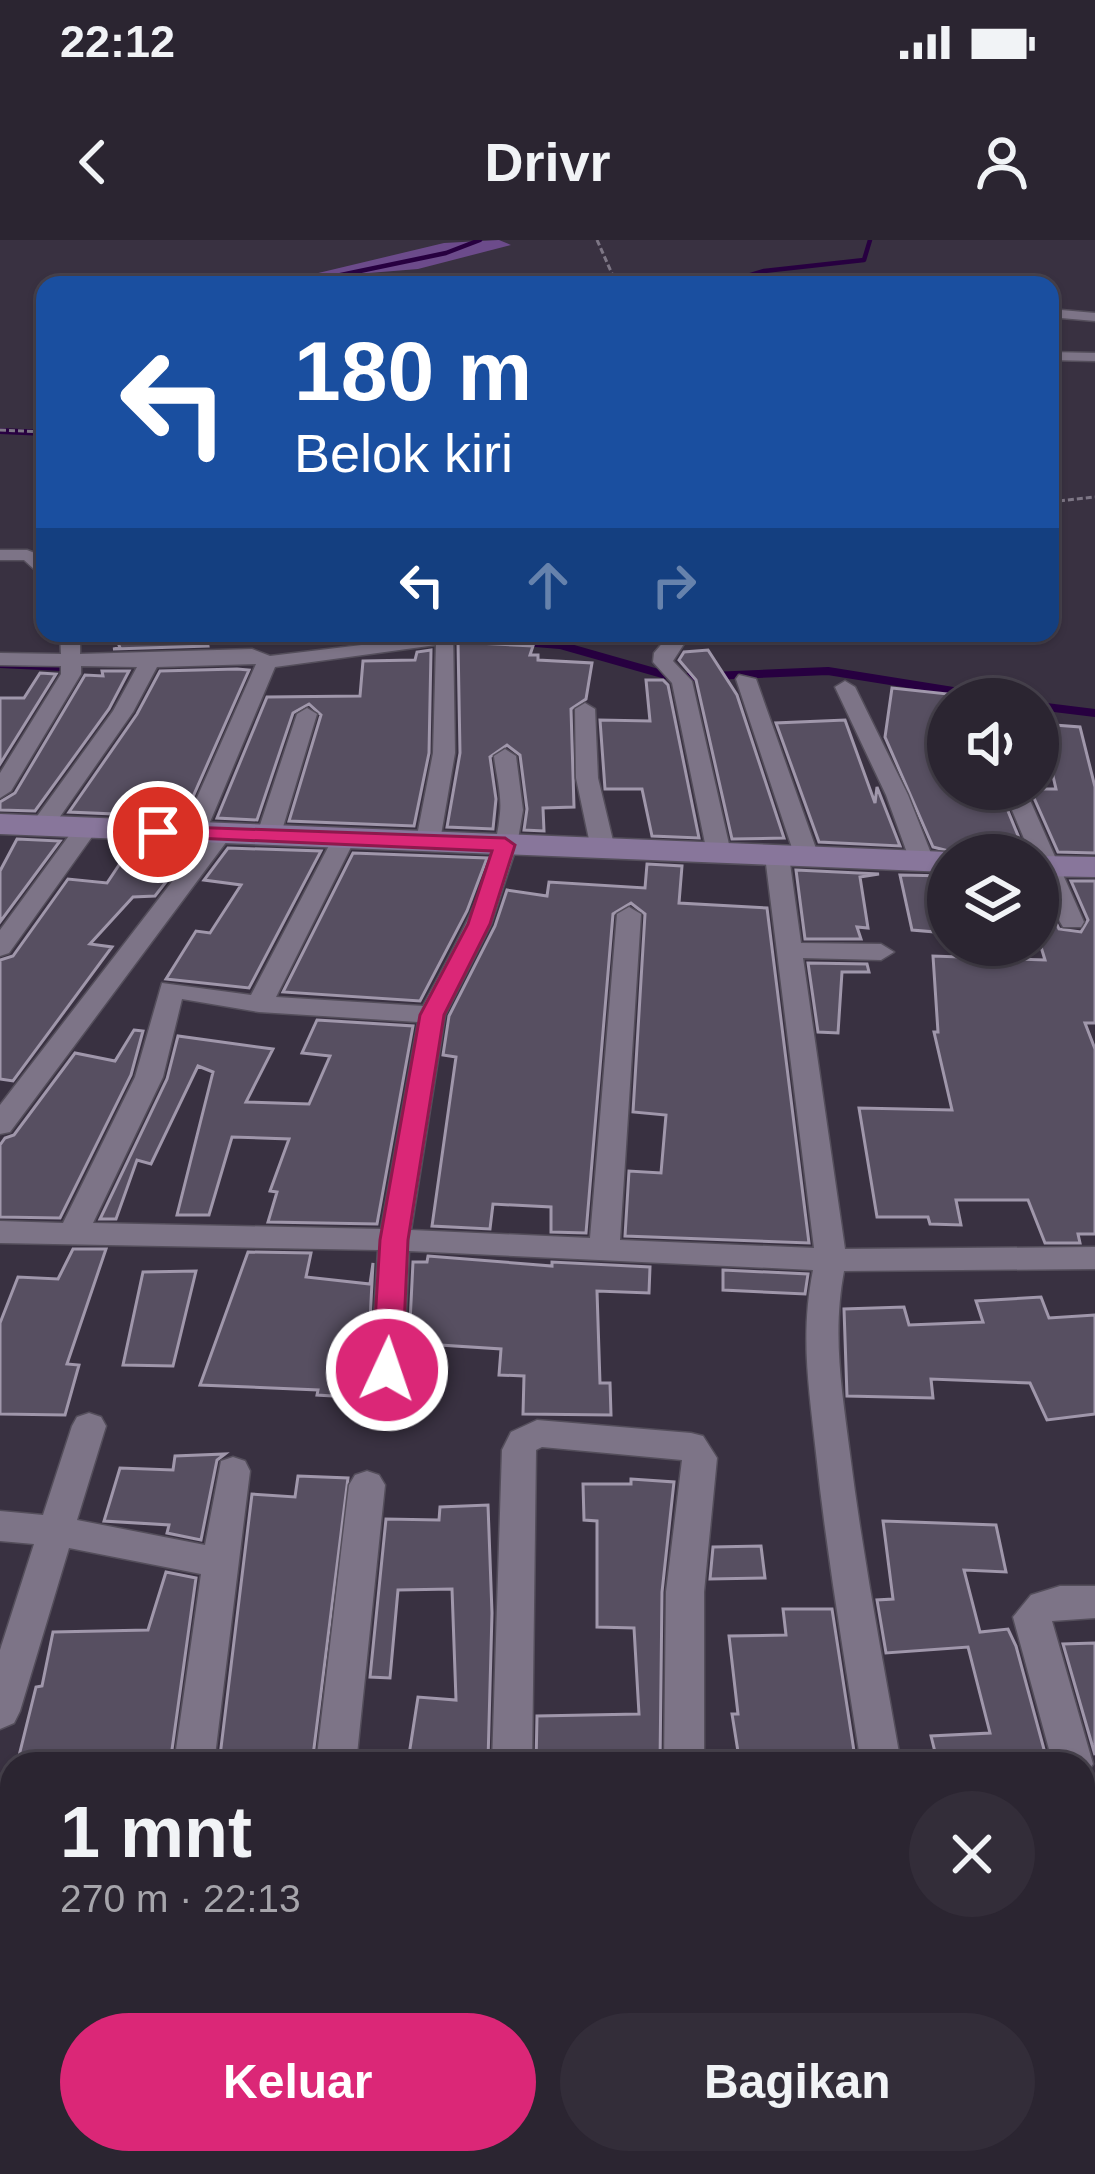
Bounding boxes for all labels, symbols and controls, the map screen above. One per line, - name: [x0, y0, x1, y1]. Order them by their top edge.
- text: 22:12: [60, 16, 175, 67]
- icon: back: [60, 129, 126, 195]
- icon: person: [969, 129, 1035, 195]
- text: Drivr: [484, 132, 611, 192]
- icon: left: [96, 324, 252, 480]
- text: 180 m: [294, 324, 532, 418]
- text: Belok kiri: [294, 423, 513, 483]
- icon: left: [389, 552, 455, 618]
- icon: ahead: [515, 552, 581, 618]
- icon: right: [641, 552, 707, 618]
- map controls: [927, 678, 1059, 966]
- button: sound: [927, 678, 1059, 810]
- pin: [107, 781, 209, 883]
- icon: arrive: [125, 799, 191, 865]
- button: layers: [927, 834, 1059, 966]
- position arrow: [324, 1307, 450, 1433]
- button: close: [909, 1791, 1035, 1917]
- text: 1 mnt: [60, 1792, 252, 1872]
- text: 270 m · 22:13: [60, 1877, 301, 1920]
- button: Keluar: [60, 2013, 536, 2151]
- button: Bagikan: [560, 2013, 1035, 2151]

